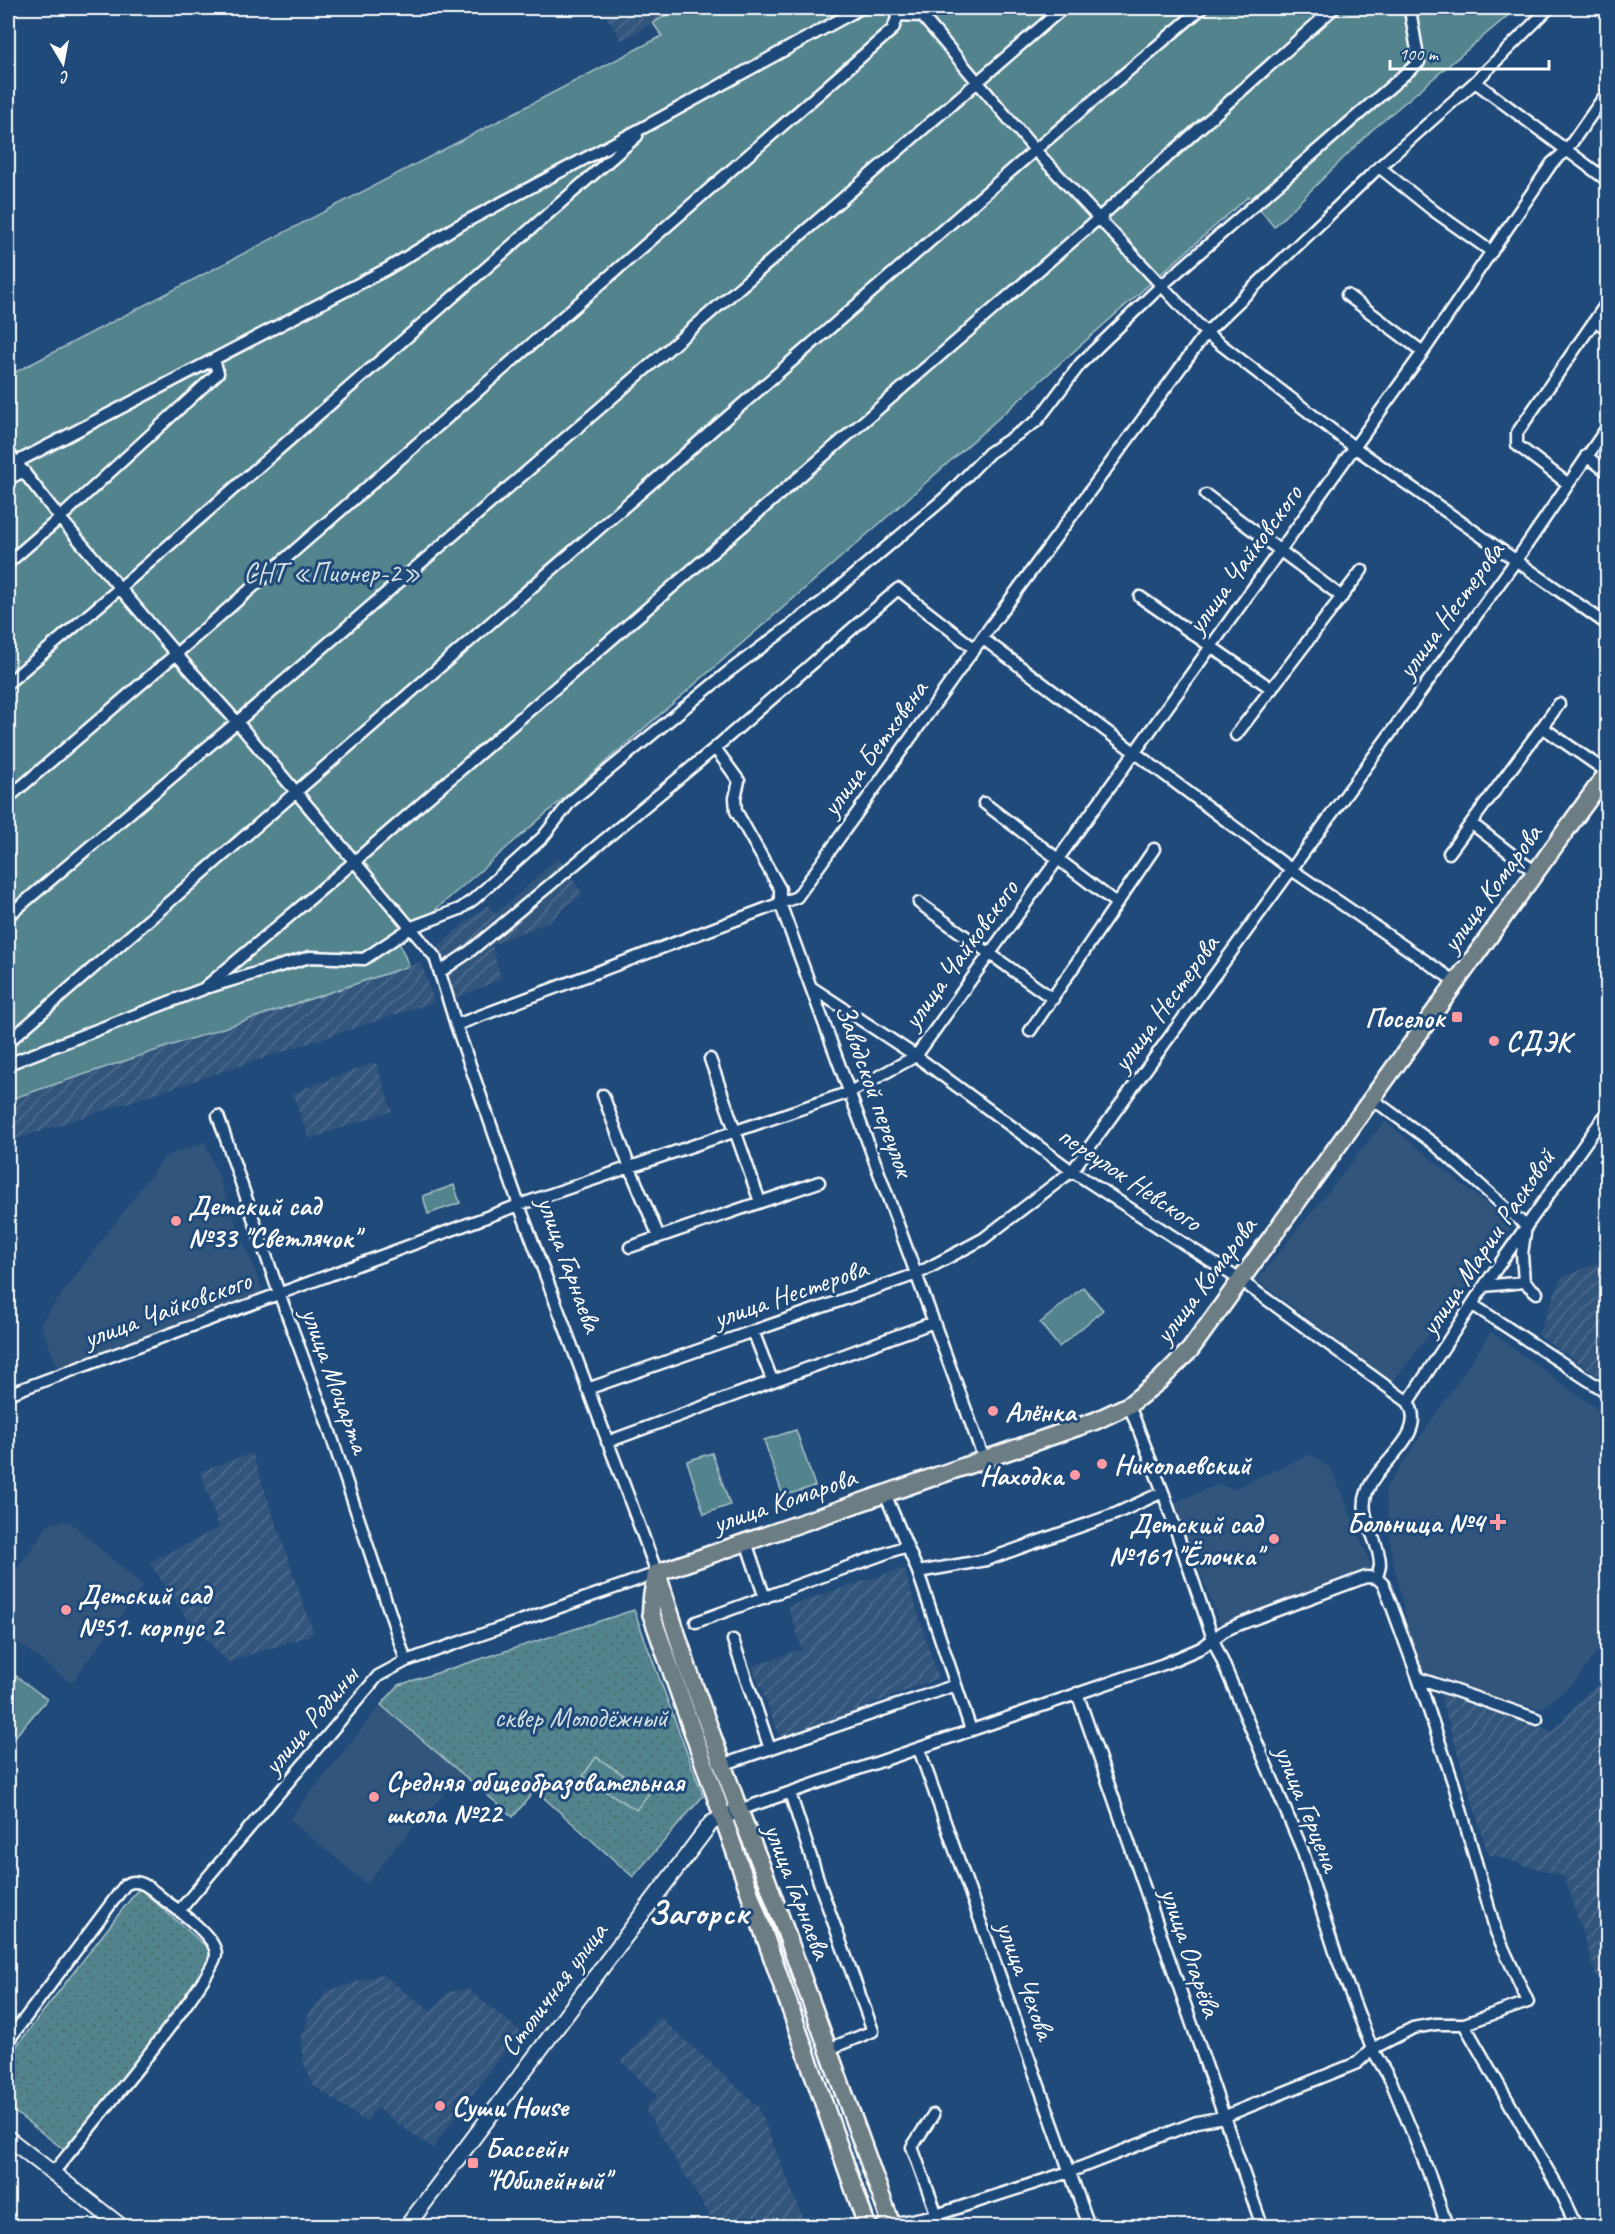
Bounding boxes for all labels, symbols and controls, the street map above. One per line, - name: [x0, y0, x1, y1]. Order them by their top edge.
- north arrow: [33, 33, 93, 93]
- scale bar: [1390, 33, 1549, 71]
- text: 100 m: [1399, 43, 1440, 65]
- text: С: [58, 66, 71, 88]
- street label: улица Чайковского: [1177, 476, 1311, 642]
- street label: улица Нестерова: [1387, 533, 1512, 687]
- park label: СНТ «Пионер-2»: [244, 555, 420, 590]
- street label: улица Бетховена: [812, 672, 936, 825]
- street label: улица Комарова: [1432, 816, 1550, 960]
- street label: улица Чайковского: [893, 871, 1027, 1037]
- street label: улица Нестерова: [1102, 926, 1227, 1080]
- street label: Заводской переулок: [828, 999, 923, 1184]
- place label: Поселок: [1365, 1000, 1447, 1035]
- marker: Поселок: [1450, 1010, 1464, 1024]
- place label: СДЭК: [1506, 1024, 1576, 1059]
- marker: СДЭК: [1487, 1034, 1501, 1048]
- street label: переулок Невского: [1052, 1117, 1210, 1240]
- street label: улица Марии Расковой: [1410, 1141, 1563, 1344]
- place label: Детский сад №33 "Светлячок": [188, 1188, 366, 1255]
- street label: улица Гарнаева: [529, 1189, 611, 1338]
- street label: улица Комарова: [1145, 1208, 1265, 1352]
- marker: Детский сад №33 "Светлячок": [169, 1214, 183, 1228]
- street label: улица Нестерова: [707, 1250, 873, 1336]
- street label: улица Чайковского: [77, 1262, 258, 1356]
- street label: улица Моцарта: [293, 1301, 379, 1460]
- place label: Алёнка: [1005, 1394, 1078, 1429]
- marker: Алёнка: [986, 1404, 1000, 1418]
- place label: Николаевский: [1114, 1447, 1253, 1482]
- marker: Николаевский: [1095, 1457, 1109, 1471]
- place label: Находка: [980, 1458, 1066, 1493]
- street label: улица Комарова: [706, 1459, 862, 1542]
- marker: Находка: [1068, 1468, 1082, 1482]
- place label: Больница №4: [1347, 1505, 1487, 1540]
- place label: Детский сад №161 "Ёлочка": [1109, 1506, 1268, 1573]
- marker: Больница №4: [1489, 1513, 1507, 1531]
- marker: Детский сад №161 "Ёлочка": [1267, 1532, 1281, 1546]
- place label: Детский сад №51. корпус 2: [78, 1577, 226, 1645]
- marker: Детский сад №51. корпус 2: [59, 1603, 73, 1617]
- street label: улица Родины: [253, 1657, 367, 1783]
- park label: сквер Молодёжный: [494, 1700, 669, 1735]
- street label: улица Герцена: [1266, 1738, 1350, 1878]
- place label: Средняя общеобразовательная школа №22: [386, 1764, 686, 1831]
- marker: Средняя общеобразовательная школа №22: [367, 1790, 381, 1804]
- street label: улица Гарнаева: [755, 1816, 840, 1965]
- street label: улица Огарёва: [1152, 1881, 1230, 2023]
- district label: Загорск: [648, 1891, 751, 1934]
- street label: Столичная улица: [491, 1914, 616, 2063]
- street label: улица Чехова: [988, 1914, 1064, 2046]
- place label: Суши House: [452, 2089, 570, 2124]
- marker: Суши House: [433, 2099, 447, 2113]
- place label: Бассейн "Юбилейный": [485, 2130, 616, 2197]
- marker: Бассейн "Юбилейный": [466, 2156, 480, 2170]

